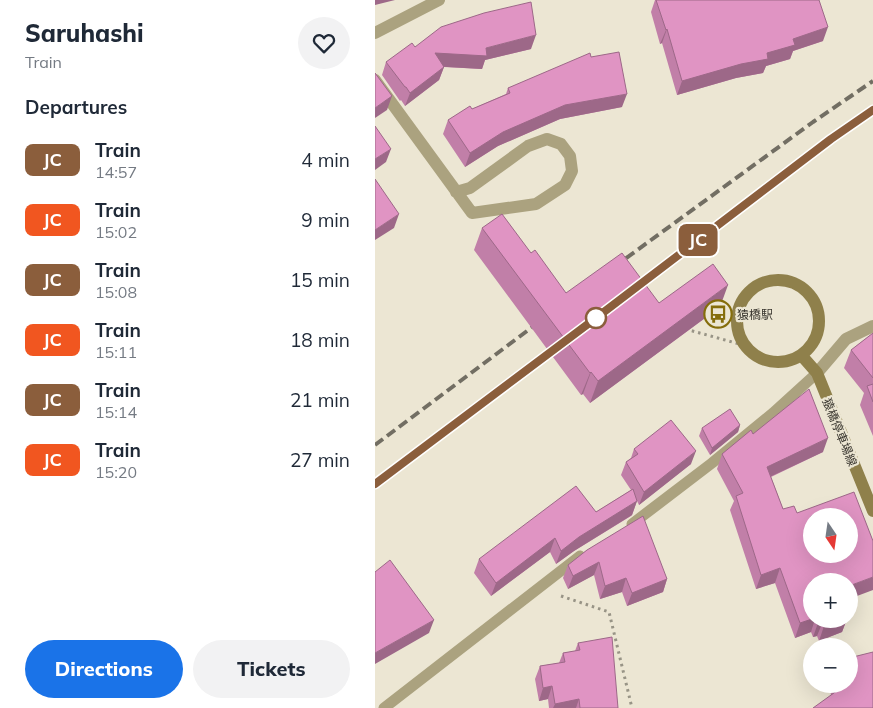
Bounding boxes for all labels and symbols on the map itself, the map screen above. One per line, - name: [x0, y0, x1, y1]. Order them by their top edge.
- line badge: JC: [675, 224, 721, 256]
- bus stop icon: 猿橋駅: [703, 299, 733, 329]
- unlabelled marker: [585, 307, 607, 329]
- place label: 猿橋駅: [737, 307, 773, 322]
- street label: 猿橋停車場線: [820, 396, 860, 468]
- north arrow: [803, 508, 857, 562]

